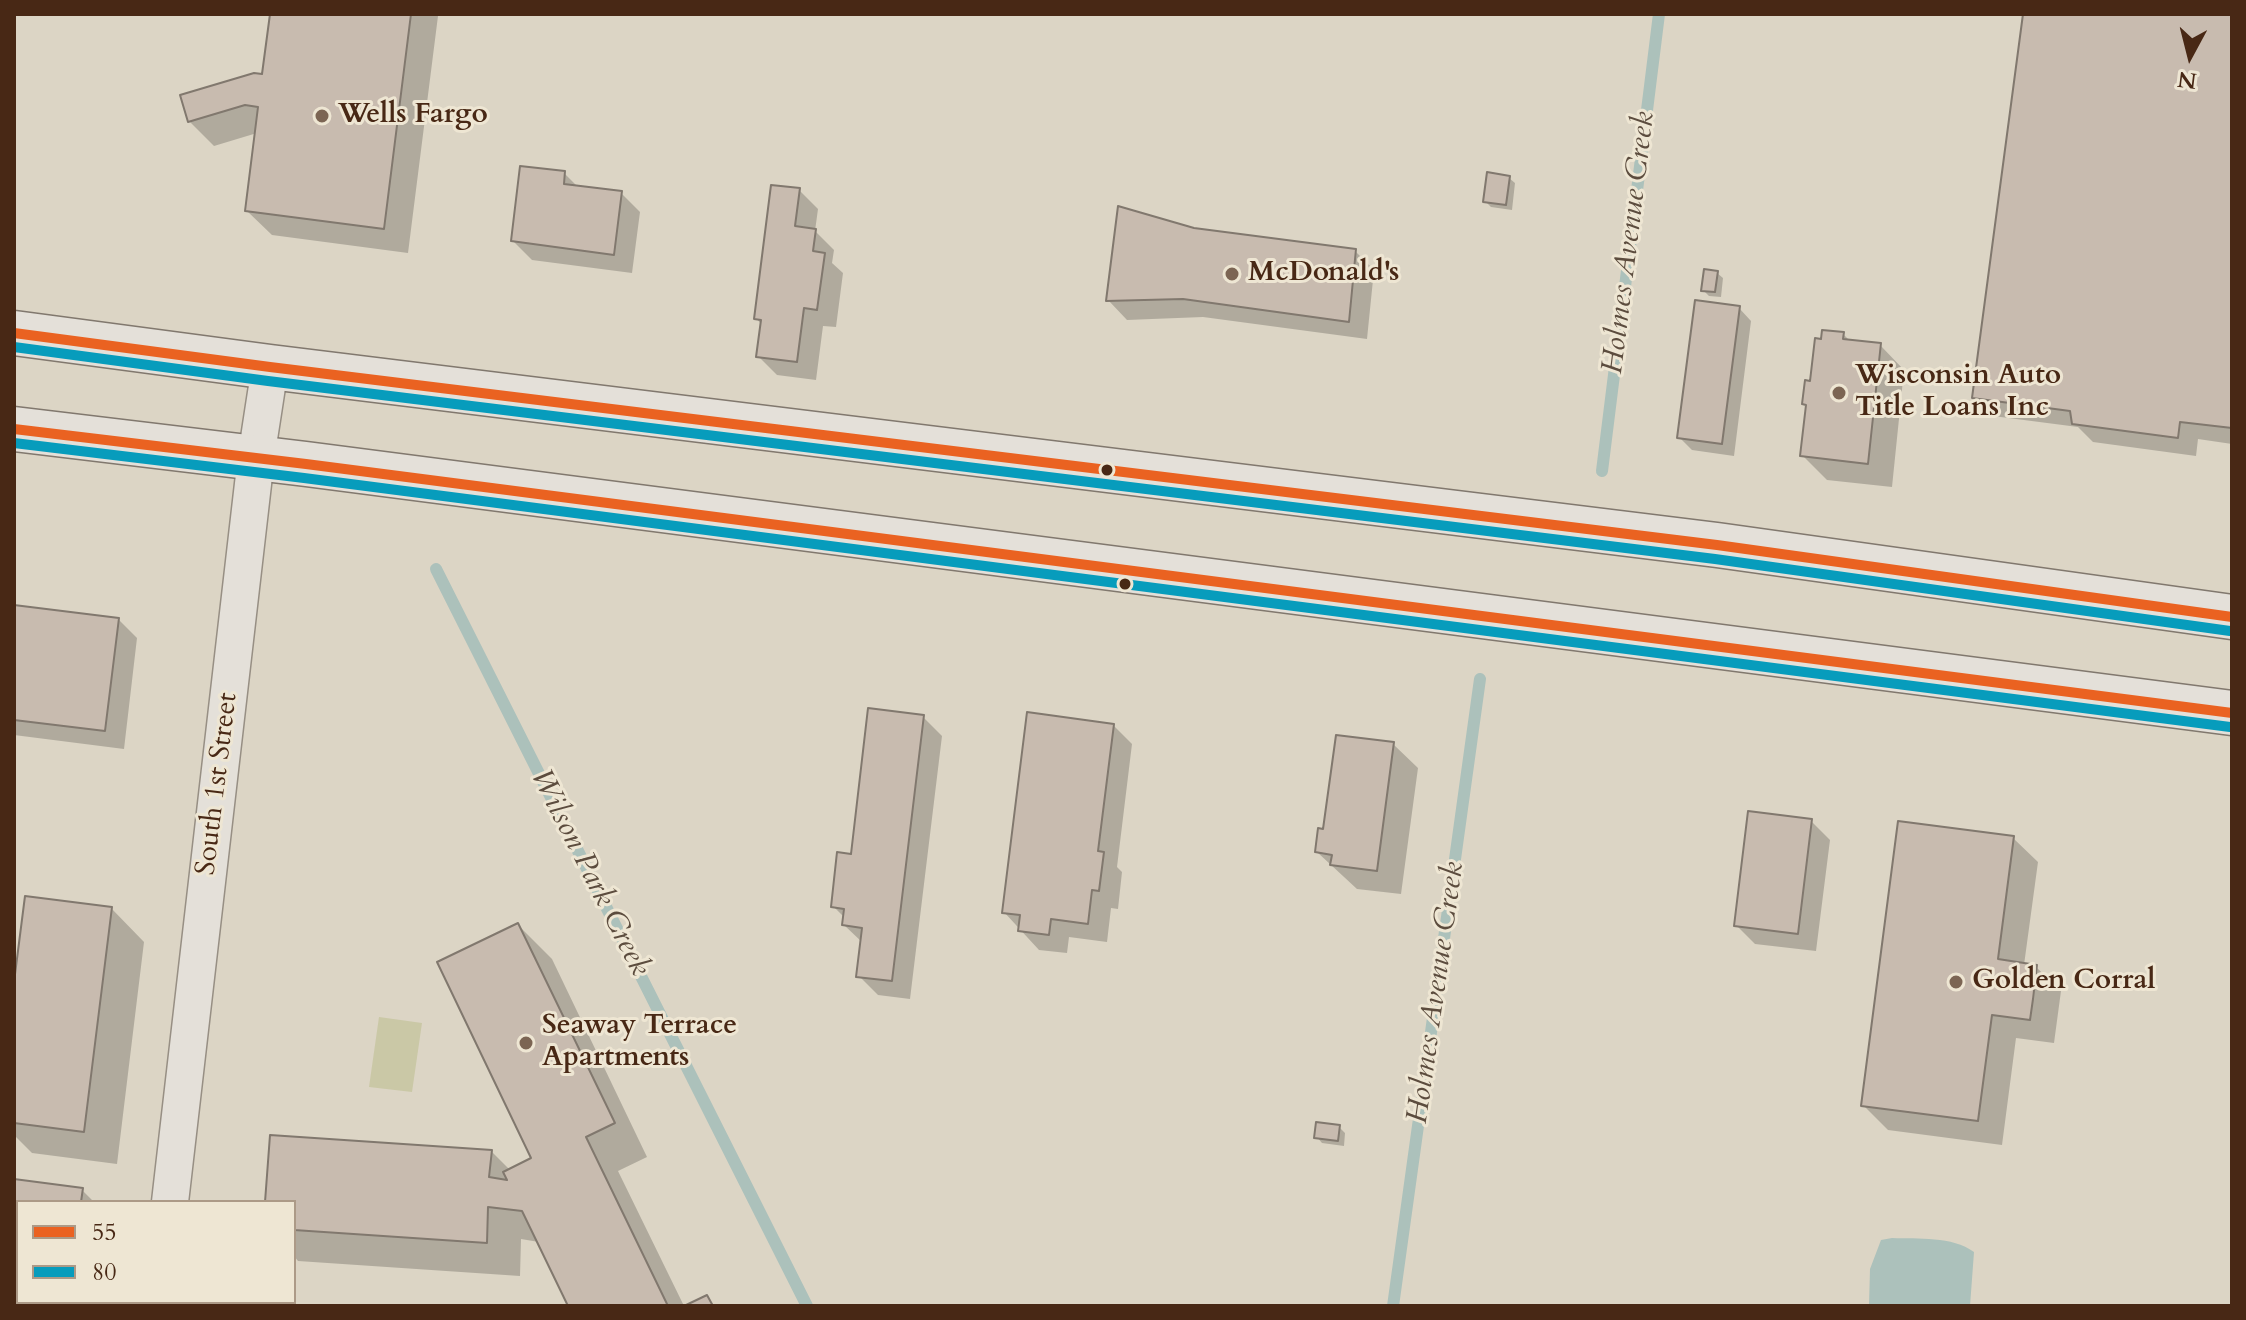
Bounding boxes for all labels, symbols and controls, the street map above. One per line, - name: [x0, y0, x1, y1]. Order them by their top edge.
- north arrow: [2150, 16, 2230, 96]
- text: N: [2176, 64, 2198, 96]
- place label: Wells Fargo: [338, 99, 488, 133]
- marker: Wells Fargo: [313, 107, 331, 125]
- water label: Holmes Avenue Creek: [1596, 110, 1664, 376]
- place label: McDonald's: [1248, 257, 1399, 291]
- marker: McDonald's: [1223, 265, 1241, 283]
- place label: Wisconsin Auto Title Loans Inc: [1855, 360, 2061, 426]
- marker: Wisconsin Auto Title Loans Inc: [1830, 384, 1848, 402]
- unlabelled marker: [1099, 462, 1115, 478]
- unlabelled marker: [1117, 576, 1133, 592]
- street label: South 1st Street: [190, 691, 246, 877]
- water label: Wilson Park Creek: [521, 763, 657, 983]
- water label: Holmes Avenue Creek: [1401, 860, 1473, 1126]
- place label: Golden Corral: [1972, 965, 2156, 999]
- marker: Golden Corral: [1947, 973, 1965, 991]
- place label: Seaway Terrace Apartments: [542, 1010, 737, 1076]
- marker: Seaway Terrace Apartments: [517, 1034, 535, 1052]
- legend: [16, 1200, 296, 1304]
- text: 55: [92, 1216, 117, 1249]
- text: 80: [92, 1256, 117, 1289]

